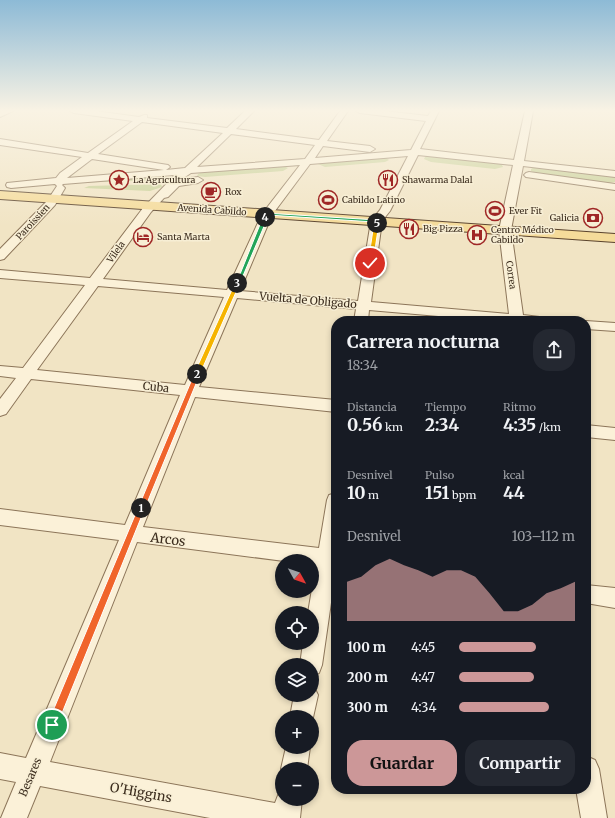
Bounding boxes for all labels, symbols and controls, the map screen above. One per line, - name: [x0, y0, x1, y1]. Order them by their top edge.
- place icon: La Agricultura: [108, 169, 130, 191]
- restaurant icon: Shawarma Dalal: [377, 169, 399, 191]
- place label: La Agricultura: [133, 174, 195, 185]
- place label: Shawarma Dalal: [402, 174, 473, 185]
- cafe icon: Rox: [200, 181, 222, 203]
- place label: Rox: [225, 186, 242, 197]
- sports icon: Cabildo Latino: [317, 189, 339, 211]
- place label: Cabildo Latino: [342, 194, 405, 205]
- sports icon: Ever Fit: [484, 200, 506, 222]
- street label: Paroissien: [13, 202, 52, 242]
- street label: Avenida Cabildo: [176, 202, 247, 217]
- place label: Ever Fit: [509, 205, 543, 216]
- pin: 4: [255, 207, 275, 227]
- bank icon: Galicia: [582, 207, 604, 229]
- text: 4: [262, 210, 269, 224]
- place label: Galicia: [550, 212, 579, 223]
- pin: 5: [367, 213, 387, 233]
- text: 5: [374, 216, 380, 230]
- restaurant icon: Big Pizza: [398, 218, 420, 240]
- place label: Big Pizza: [423, 223, 463, 234]
- hospital icon: Centro Médico Cabildo: [466, 224, 488, 246]
- place label: Centro Médico Cabildo: [491, 224, 554, 245]
- hotel icon: Santa Marta: [132, 226, 154, 248]
- place label: Santa Marta: [157, 231, 210, 242]
- street label: Vilela: [104, 239, 127, 265]
- pin: [353, 246, 387, 280]
- icon: check: [359, 252, 381, 274]
- street label: Correa: [504, 260, 519, 290]
- pin: 3: [227, 273, 247, 293]
- text: 3: [234, 276, 240, 290]
- street label: Vuelta de Obligado: [258, 289, 358, 311]
- button: share: [533, 329, 575, 371]
- text: Carrera nocturna: [347, 330, 500, 353]
- text: 18:34: [347, 357, 378, 374]
- pin: 2: [187, 364, 207, 384]
- text: 2: [194, 367, 200, 381]
- street label: Cuba: [142, 379, 170, 395]
- text: Distancia: [347, 400, 397, 414]
- text: Tiempo: [425, 400, 466, 414]
- text: Ritmo: [503, 400, 536, 414]
- text: 0.56: [347, 414, 382, 436]
- text: 2:34: [425, 414, 459, 436]
- text: 4:35: [503, 414, 536, 436]
- text: km: [382, 420, 403, 434]
- text: /km: [536, 420, 561, 434]
- text: Desnivel: [347, 468, 393, 482]
- text: Pulso: [425, 468, 454, 482]
- text: kcal: [503, 468, 525, 482]
- text: 10: [347, 482, 365, 504]
- text: 151: [425, 482, 450, 504]
- text: 44: [503, 482, 525, 504]
- text: m: [365, 488, 379, 502]
- text: bpm: [450, 488, 476, 502]
- pin: 1: [131, 498, 151, 518]
- text: 1: [138, 501, 144, 515]
- text: Desnivel: [347, 528, 401, 545]
- text: 103–112 m: [512, 528, 575, 545]
- street label: Arcos: [148, 529, 186, 550]
- north arrow: [275, 554, 319, 598]
- map controls: [275, 554, 319, 806]
- button: locate: [275, 606, 319, 650]
- text: 100 m: [347, 639, 386, 656]
- text: 4:45: [411, 639, 435, 656]
- button: layers: [275, 658, 319, 702]
- text: 200 m: [347, 669, 388, 686]
- text: 4:47: [411, 669, 435, 686]
- text: 300 m: [347, 699, 388, 716]
- text: 4:34: [411, 699, 436, 716]
- pin: [35, 708, 69, 742]
- button: +: [275, 710, 319, 754]
- icon: arrive: [41, 714, 63, 736]
- button: Guardar: [347, 740, 457, 786]
- button: Compartir: [465, 740, 575, 786]
- street label: Besares: [16, 755, 44, 799]
- button: −: [275, 762, 319, 806]
- street label: O'Higgins: [109, 779, 173, 806]

